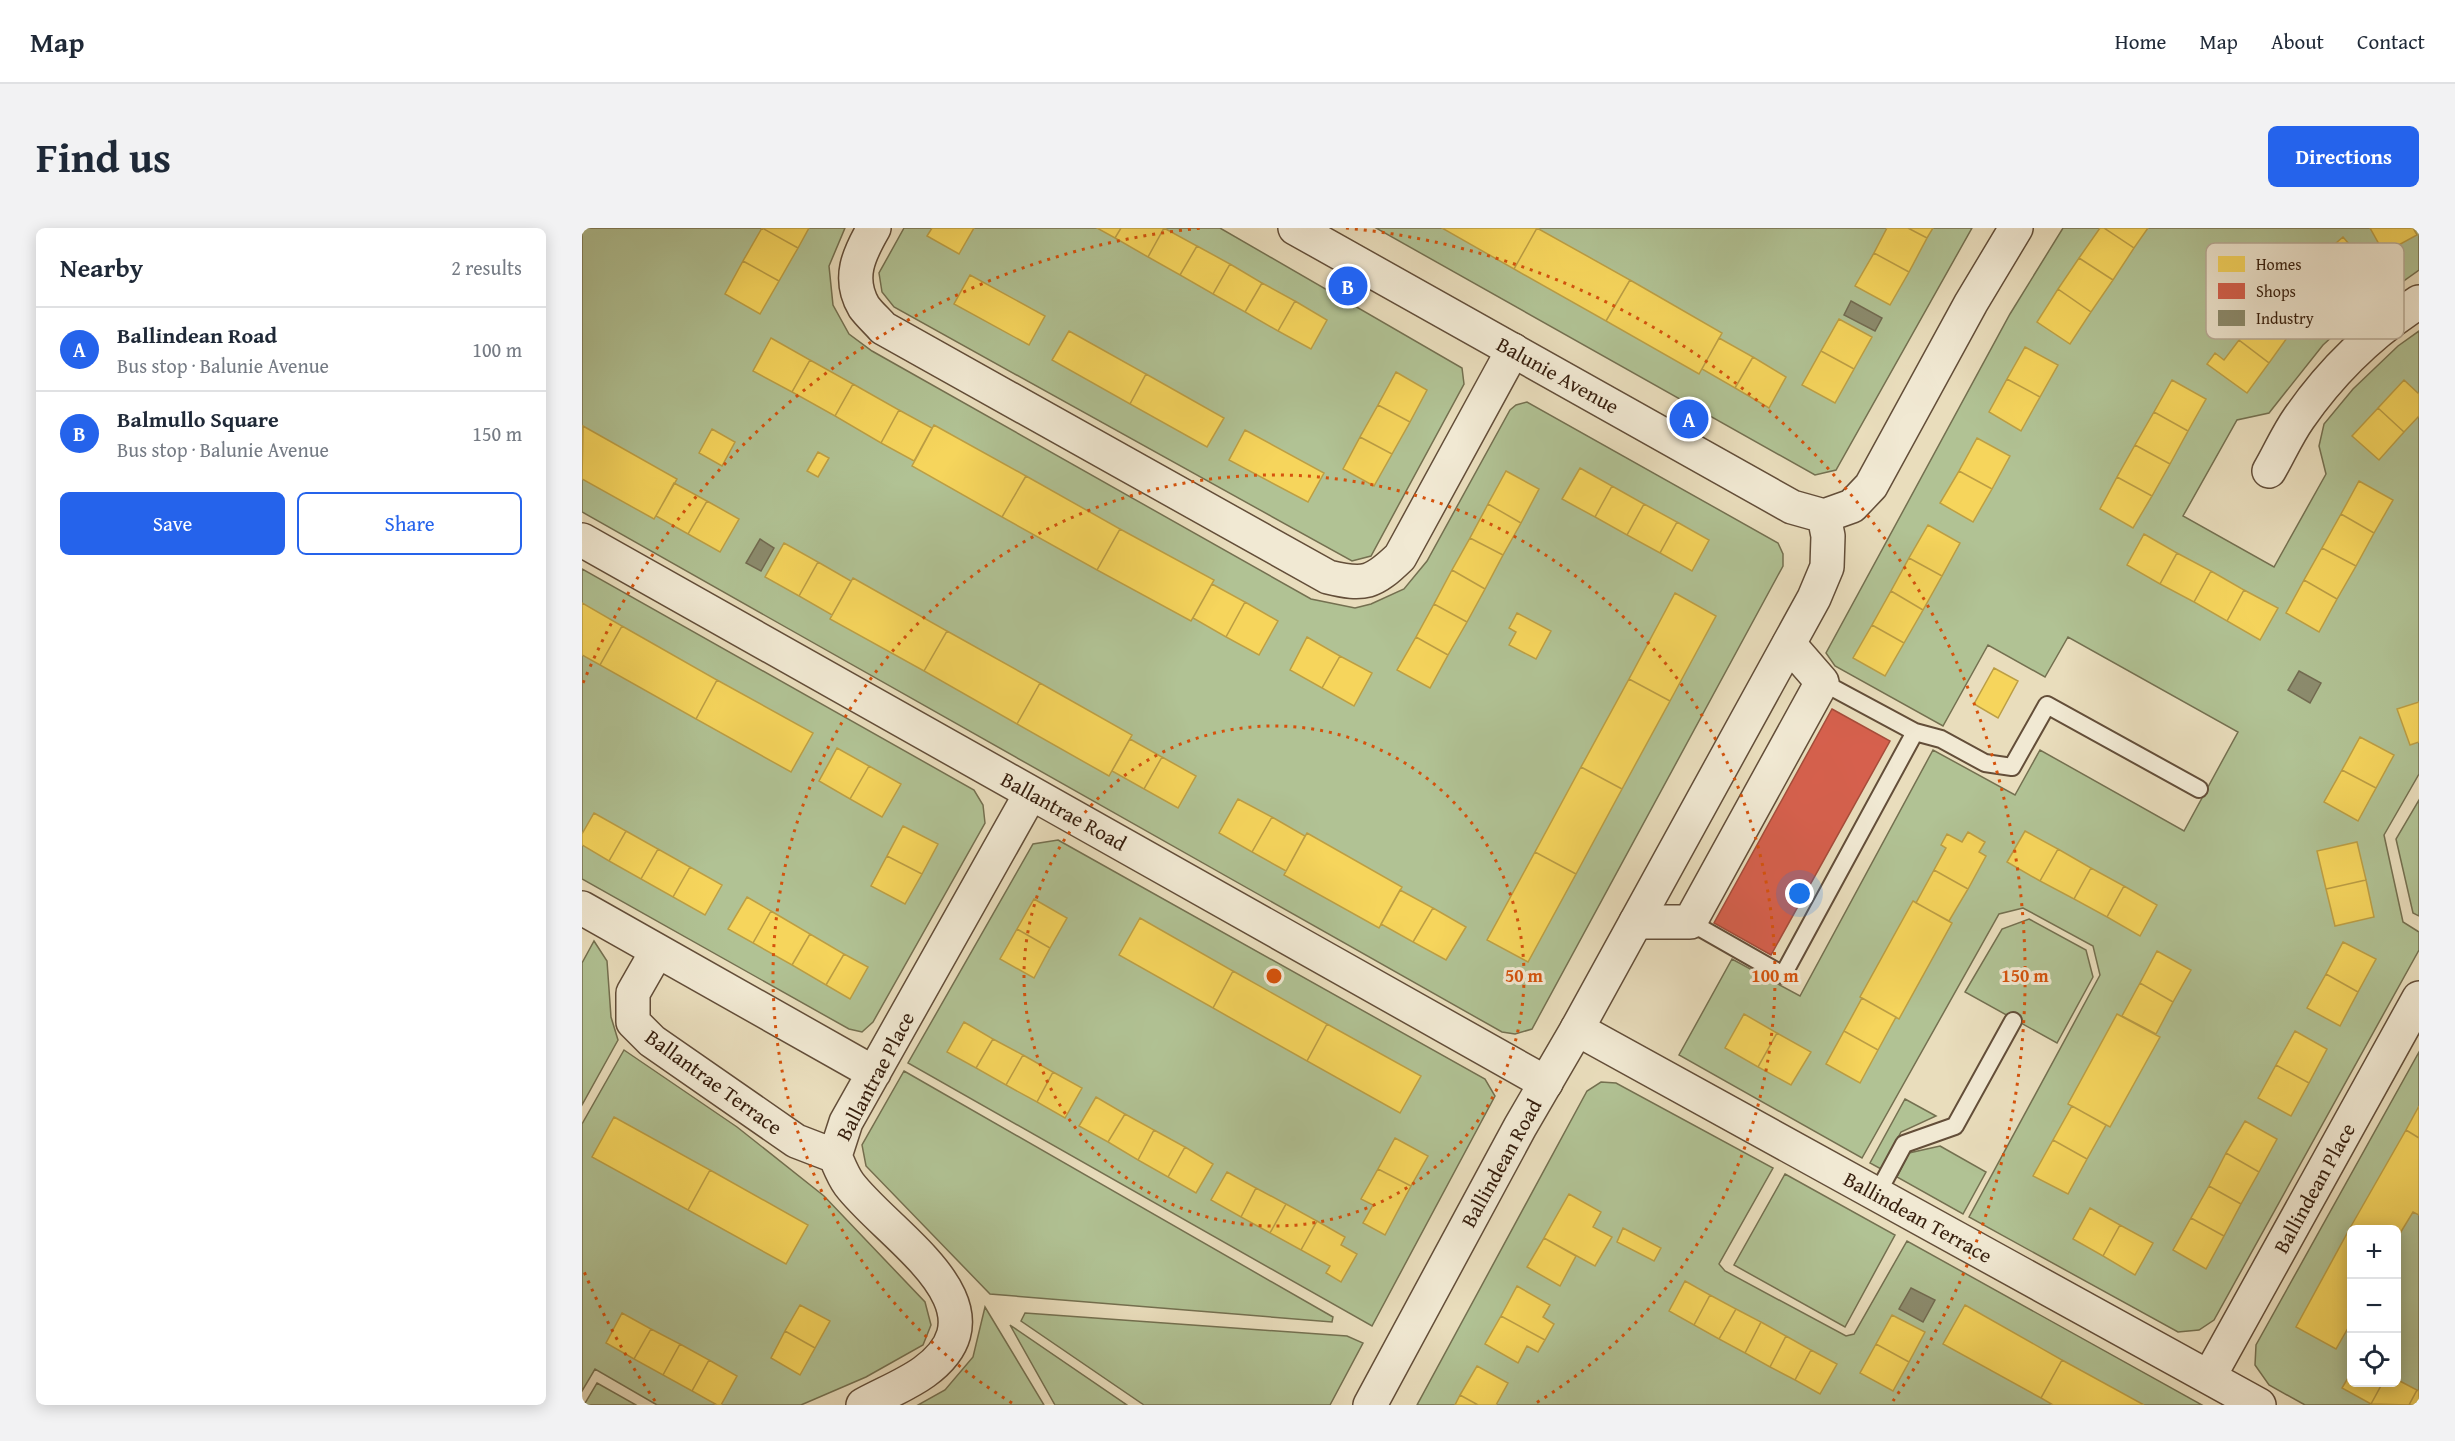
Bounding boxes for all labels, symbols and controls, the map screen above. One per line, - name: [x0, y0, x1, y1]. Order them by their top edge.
- text: Map: [30, 21, 84, 62]
- text: Home: [2115, 26, 2166, 57]
- text: Map: [2199, 26, 2238, 57]
- text: About: [2271, 26, 2324, 57]
- text: Contact: [2357, 26, 2425, 57]
- text: Find us: [36, 126, 171, 187]
- button: Directions: [2268, 126, 2419, 187]
- legend: [2206, 243, 2404, 339]
- text: Nearby: [60, 248, 143, 287]
- text: Homes: [2256, 252, 2302, 276]
- text: 2 results: [451, 253, 522, 282]
- pin: B: [1328, 264, 1368, 308]
- text: Shops: [2256, 279, 2296, 303]
- text: Industry: [2256, 306, 2314, 330]
- text: Ballindean Road: [117, 319, 277, 351]
- street label: Balunie Avenue: [1491, 329, 1625, 422]
- text: A: [73, 335, 86, 364]
- text: 100 m: [472, 335, 522, 364]
- text: Bus stop · Balunie Avenue: [117, 351, 329, 380]
- pin: A: [1670, 396, 1708, 441]
- text: Balmullo Square: [117, 403, 279, 435]
- text: B: [73, 419, 86, 448]
- text: 150 m: [472, 419, 522, 448]
- text: Bus stop · Balunie Avenue: [117, 435, 329, 464]
- button: Save: [60, 492, 285, 555]
- button: Share: [297, 492, 522, 555]
- street label: Ballantrae Road: [995, 764, 1133, 859]
- your location: [1785, 879, 1814, 908]
- text: 50 m: [1505, 962, 1544, 989]
- text: 100 m: [1751, 962, 1799, 989]
- text: 150 m: [2001, 962, 2049, 989]
- centre of rings: [1264, 966, 1284, 986]
- street label: Ballantrae Place: [828, 1006, 922, 1146]
- street label: Ballantrae Terrace: [639, 1022, 789, 1142]
- street label: Ballindean Road: [1453, 1092, 1550, 1233]
- street label: Ballindean Place: [2265, 1117, 2363, 1259]
- street label: Ballindean Terrace: [1838, 1163, 1998, 1271]
- map controls: [2347, 1225, 2401, 1387]
- button: +: [2347, 1225, 2401, 1279]
- button: −: [2347, 1279, 2401, 1333]
- button: locate: [2347, 1333, 2401, 1387]

